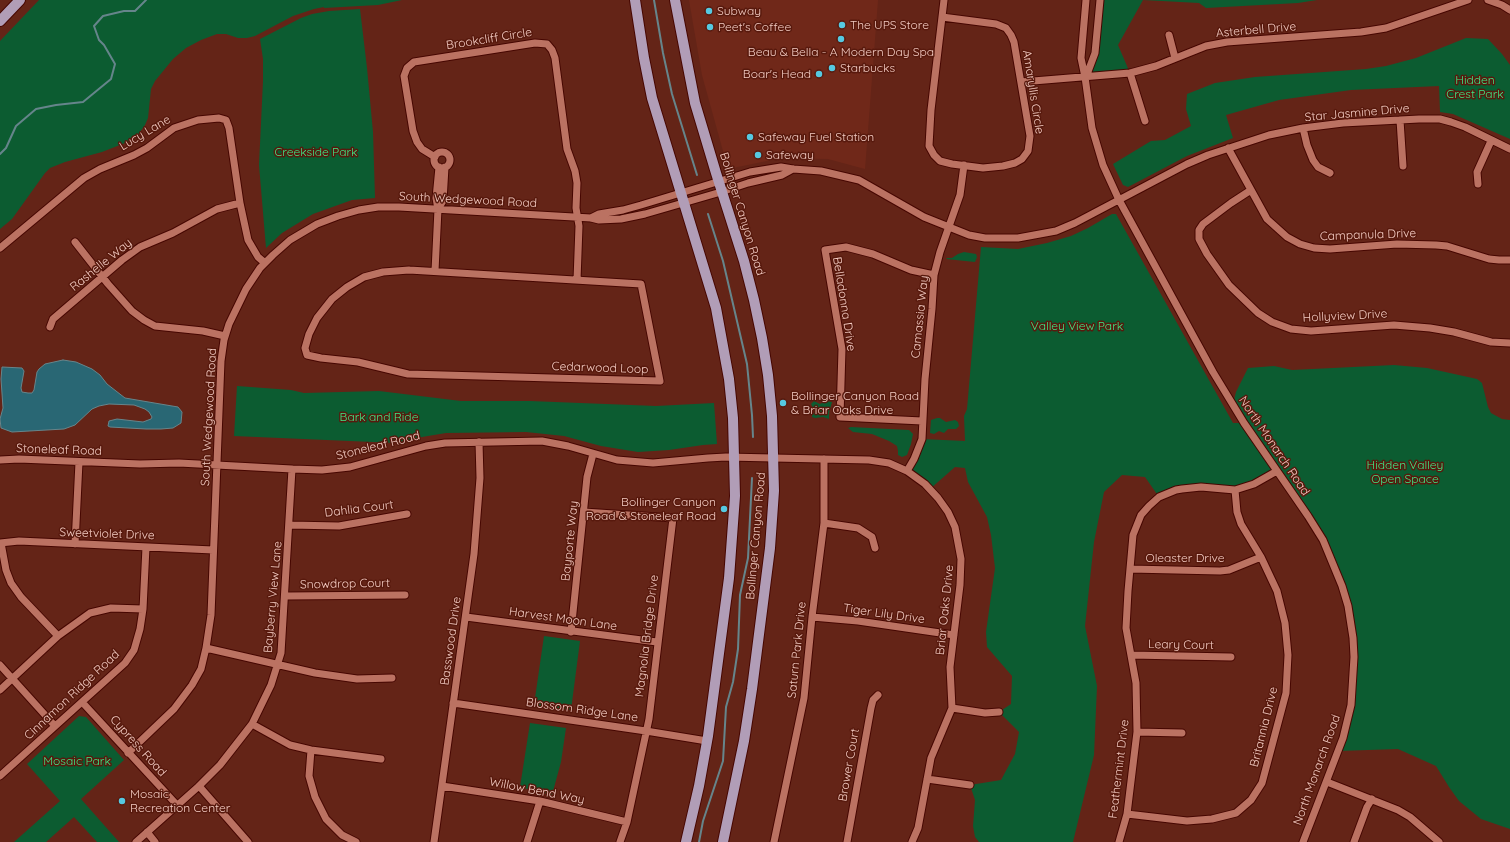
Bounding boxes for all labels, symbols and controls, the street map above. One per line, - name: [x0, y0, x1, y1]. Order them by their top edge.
- place label: Subway: [717, 4, 761, 18]
- marker: Subway: [704, 6, 714, 16]
- place label: The UPS Store: [850, 18, 929, 32]
- street label: Asterbell Drive: [1215, 19, 1297, 41]
- place label: Peet's Coffee: [718, 20, 791, 34]
- marker: The UPS Store: [837, 20, 847, 30]
- marker: Peet's Coffee: [705, 22, 715, 32]
- street label: Brookcliff Circle: [445, 25, 533, 53]
- marker: Beau & Bella - A Modern Day Spa: [836, 34, 846, 44]
- place label: Beau & Bella - A Modern Day Spa: [748, 45, 934, 59]
- street label: Amaryllis Circle: [1019, 49, 1047, 135]
- place label: Starbucks: [840, 61, 895, 75]
- marker: Starbucks: [827, 63, 837, 73]
- place label: Boar's Head: [743, 67, 811, 81]
- marker: Boar's Head: [814, 69, 824, 79]
- park label: Hidden Crest Park: [1446, 73, 1504, 101]
- street label: Star Jasmine Drive: [1304, 101, 1410, 125]
- street label: Lucy Lane: [117, 112, 173, 154]
- place label: Safeway Fuel Station: [758, 130, 874, 144]
- marker: Safeway Fuel Station: [745, 132, 755, 142]
- park label: Creekside Park: [274, 145, 358, 159]
- place label: Safeway: [766, 148, 814, 162]
- marker: Safeway: [753, 150, 763, 160]
- street label: Bollinger Canyon Road: [716, 151, 768, 277]
- street label: South Wedgewood Road: [399, 189, 537, 211]
- street label: Campanula Drive: [1320, 226, 1416, 244]
- street label: Rashelle Way: [67, 236, 135, 294]
- street label: Belladonna Drive: [829, 256, 859, 352]
- street label: Camassia Way: [908, 275, 932, 359]
- street label: Hollyview Drive: [1302, 307, 1388, 325]
- park label: Valley View Park: [1031, 319, 1123, 333]
- street label: South Wedgewood Road: [198, 348, 220, 486]
- street label: Cedarwood Loop: [551, 359, 649, 377]
- place label: Bollinger Canyon Road & Briar Oaks Drive: [791, 389, 919, 417]
- street label: North Monarch Road: [1235, 394, 1313, 498]
- marker: Bollinger Canyon Road & Briar Oaks Drive: [778, 398, 788, 408]
- park label: Bark and Ride: [340, 410, 418, 424]
- street label: Stoneleaf Road: [335, 429, 421, 463]
- street label: Stoneleaf Road: [16, 441, 102, 459]
- park label: Hidden Valley Open Space: [1367, 458, 1443, 486]
- street label: Bollinger Canyon Road: [743, 472, 769, 600]
- place label: Bollinger Canyon Road & Stoneleaf Road: [586, 495, 716, 523]
- street label: Dahlia Court: [324, 498, 394, 520]
- street label: Bayporte Way: [559, 500, 581, 582]
- marker: Bollinger Canyon Road & Stoneleaf Road: [719, 504, 729, 514]
- street label: Sweetviolet Drive: [59, 525, 155, 543]
- street label: Bayberry View Lane: [261, 540, 285, 654]
- street label: Oleaster Drive: [1145, 551, 1225, 565]
- street label: Briar Oaks Drive: [933, 564, 957, 656]
- street label: Magnolia Bridge Drive: [632, 574, 662, 698]
- street label: Snowdrop Court: [300, 576, 390, 592]
- street label: Basswood Drive: [438, 596, 464, 686]
- street label: Saturn Park Drive: [785, 601, 809, 699]
- street label: Tiger Lily Drive: [842, 601, 926, 627]
- street label: Harvest Moon Lane: [508, 604, 618, 634]
- street label: Leary Court: [1148, 637, 1214, 653]
- street label: Cinnamon Ridge Road: [21, 647, 123, 743]
- street label: Britannia Drive: [1247, 685, 1281, 769]
- street label: Blossom Ridge Lane: [525, 695, 639, 725]
- street label: Cypress Road: [107, 712, 169, 780]
- street label: North Monarch Road: [1290, 713, 1344, 827]
- street label: Feathermint Drive: [1106, 719, 1132, 819]
- street label: Brower Court: [836, 727, 862, 803]
- park label: Mosaic Park: [43, 754, 111, 768]
- street label: Willow Bend Way: [488, 775, 586, 807]
- place label: Mosaic Recreation Center: [130, 787, 230, 815]
- marker: Mosaic Recreation Center: [117, 796, 127, 806]

